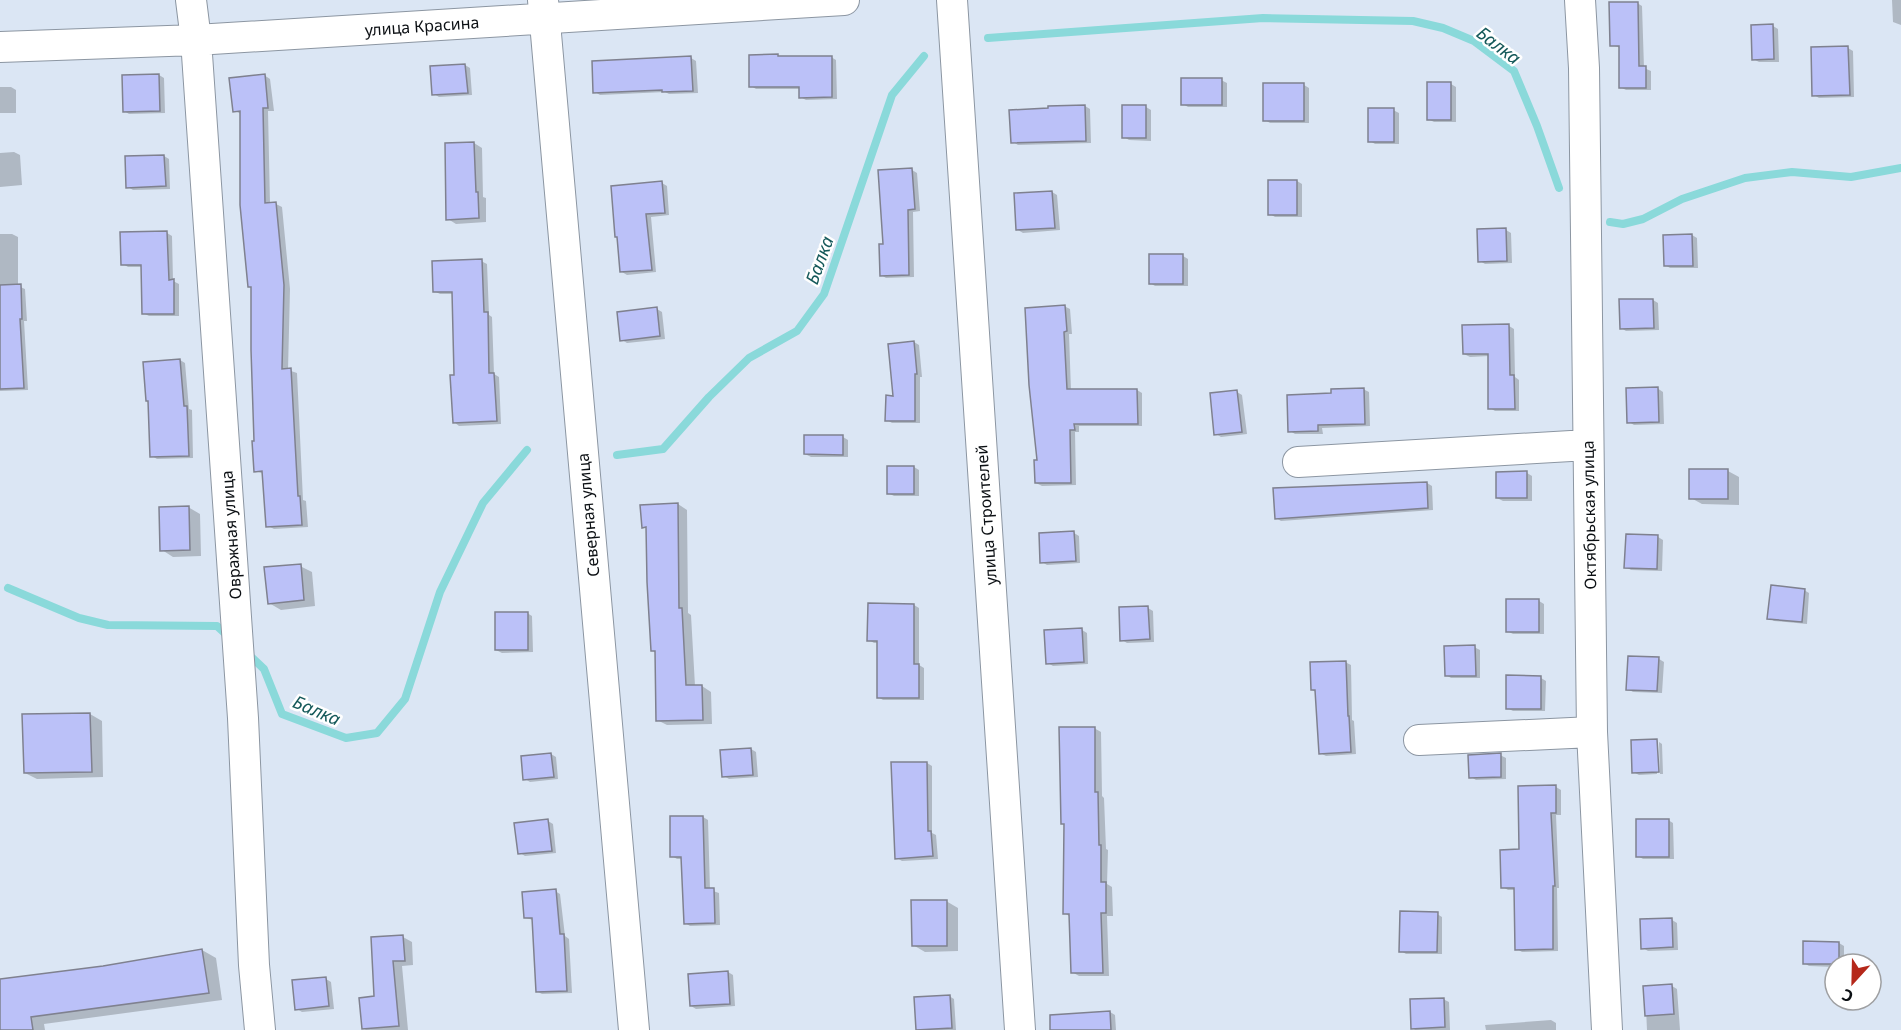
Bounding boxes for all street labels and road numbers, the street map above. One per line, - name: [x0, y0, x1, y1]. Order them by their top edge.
- street label: улица Красина: [364, 11, 480, 41]
- street label: Октябрьская улица: [1577, 440, 1601, 590]
- street label: улица Строителей: [970, 444, 1002, 586]
- street label: Северная улица: [572, 452, 604, 578]
- street label: Овражная улица: [216, 470, 246, 600]

